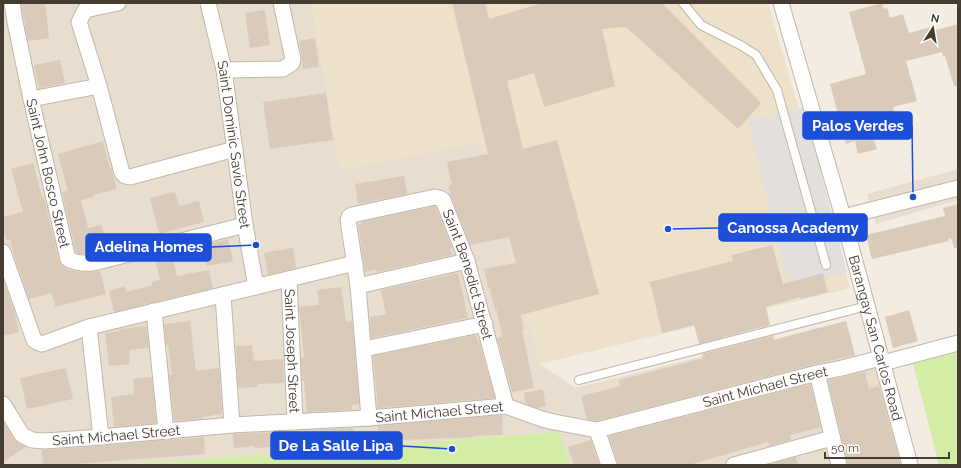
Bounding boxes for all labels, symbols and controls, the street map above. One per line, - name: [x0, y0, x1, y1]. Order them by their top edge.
- north arrow: [913, 8, 953, 48]
- text: N: [930, 11, 940, 26]
- street label: Saint Dominic Savio Street: [214, 59, 254, 230]
- street label: Saint John Bosco Street: [23, 97, 73, 250]
- callout: Palos Verdes: [803, 112, 912, 139]
- text: Palos Verdes: [812, 117, 904, 135]
- street label: Saint Benedict Street: [439, 207, 496, 342]
- callout: Canossa Academy: [719, 214, 867, 241]
- text: Canossa Academy: [727, 219, 859, 237]
- callout: Adelina Homes: [86, 234, 211, 261]
- text: Adelina Homes: [95, 238, 203, 256]
- street label: Barangay San Carlos Road: [846, 253, 906, 422]
- street label: Saint Joseph Street: [281, 288, 303, 414]
- street label: Saint Michael Street: [701, 363, 829, 410]
- street label: Saint Michael Street: [375, 398, 504, 425]
- street label: Saint Michael Street: [52, 422, 181, 448]
- callout: De La Salle Lipa: [271, 432, 402, 459]
- scale bar: [825, 434, 949, 460]
- text: De La Salle Lipa: [279, 437, 394, 455]
- text: 50 m: [831, 441, 859, 455]

